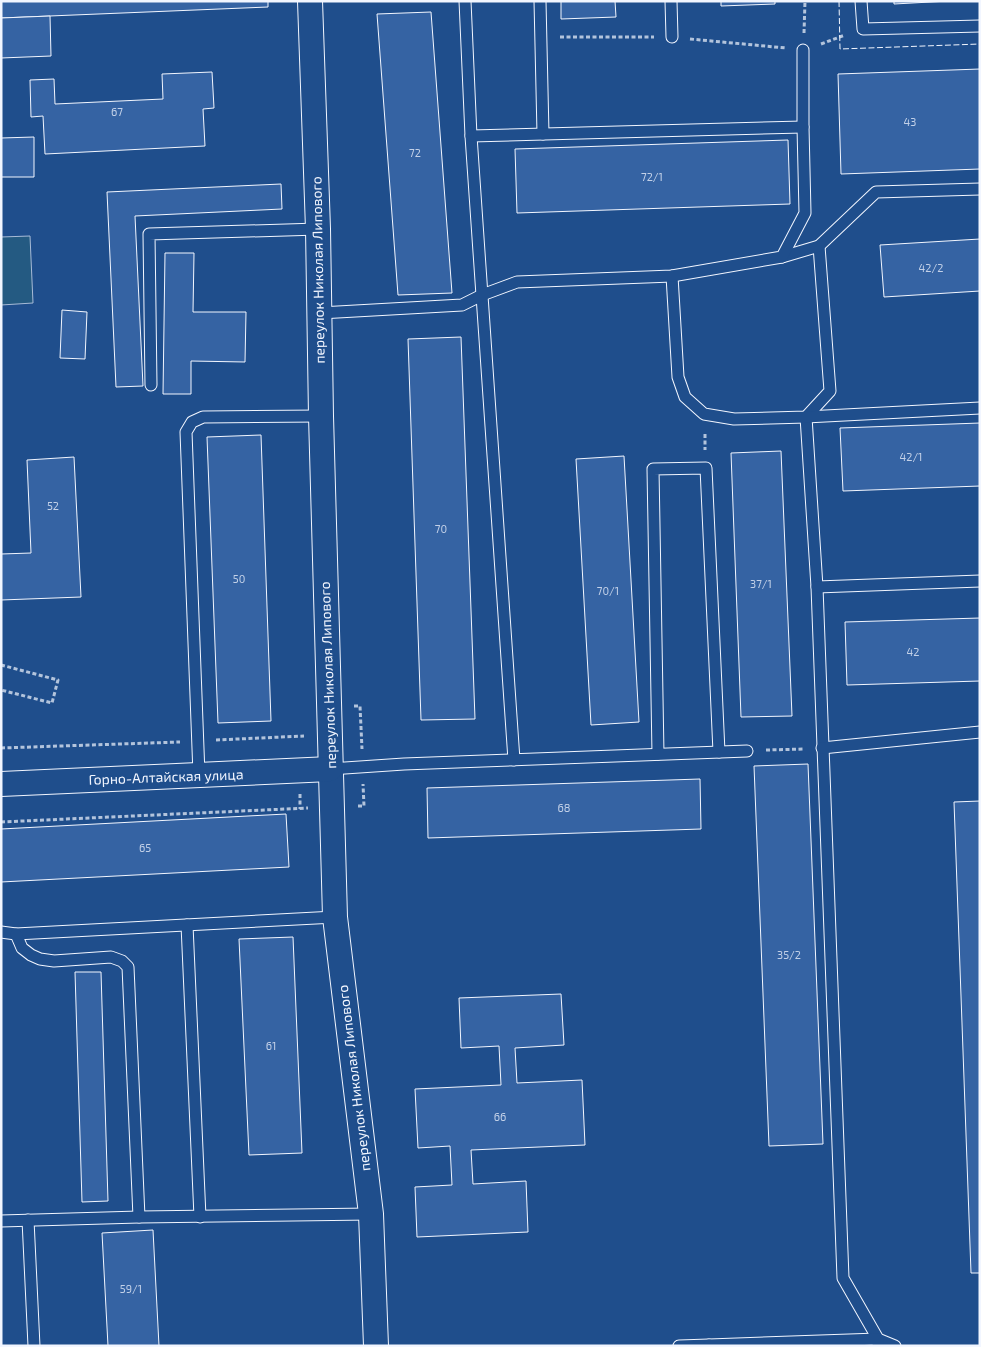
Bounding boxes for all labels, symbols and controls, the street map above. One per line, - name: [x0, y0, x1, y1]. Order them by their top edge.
- house number: 67: [111, 105, 123, 118]
- house number: 43: [904, 115, 916, 128]
- house number: 72: [409, 146, 421, 159]
- house number: 72/1: [641, 170, 663, 183]
- street label: переулок Николая Липового: [307, 176, 328, 364]
- house number: 42/2: [919, 261, 943, 274]
- house number: 42/1: [899, 450, 923, 463]
- house number: 52: [47, 499, 59, 512]
- house number: 70: [435, 522, 447, 535]
- house number: 50: [233, 572, 245, 585]
- house number: 37/1: [750, 577, 772, 590]
- street label: переулок Николая Липового: [316, 581, 339, 769]
- house number: 70/1: [597, 584, 619, 597]
- house number: 42: [907, 645, 919, 658]
- street label: Горно-Алтайская улица: [88, 765, 244, 788]
- house number: 68: [558, 801, 570, 814]
- house number: 65: [139, 841, 151, 854]
- house number: 35/2: [777, 948, 801, 961]
- street label: переулок Николая Липового: [334, 984, 373, 1172]
- house number: 61: [266, 1039, 276, 1052]
- house number: 66: [494, 1110, 506, 1123]
- house number: 59/1: [120, 1282, 142, 1295]

